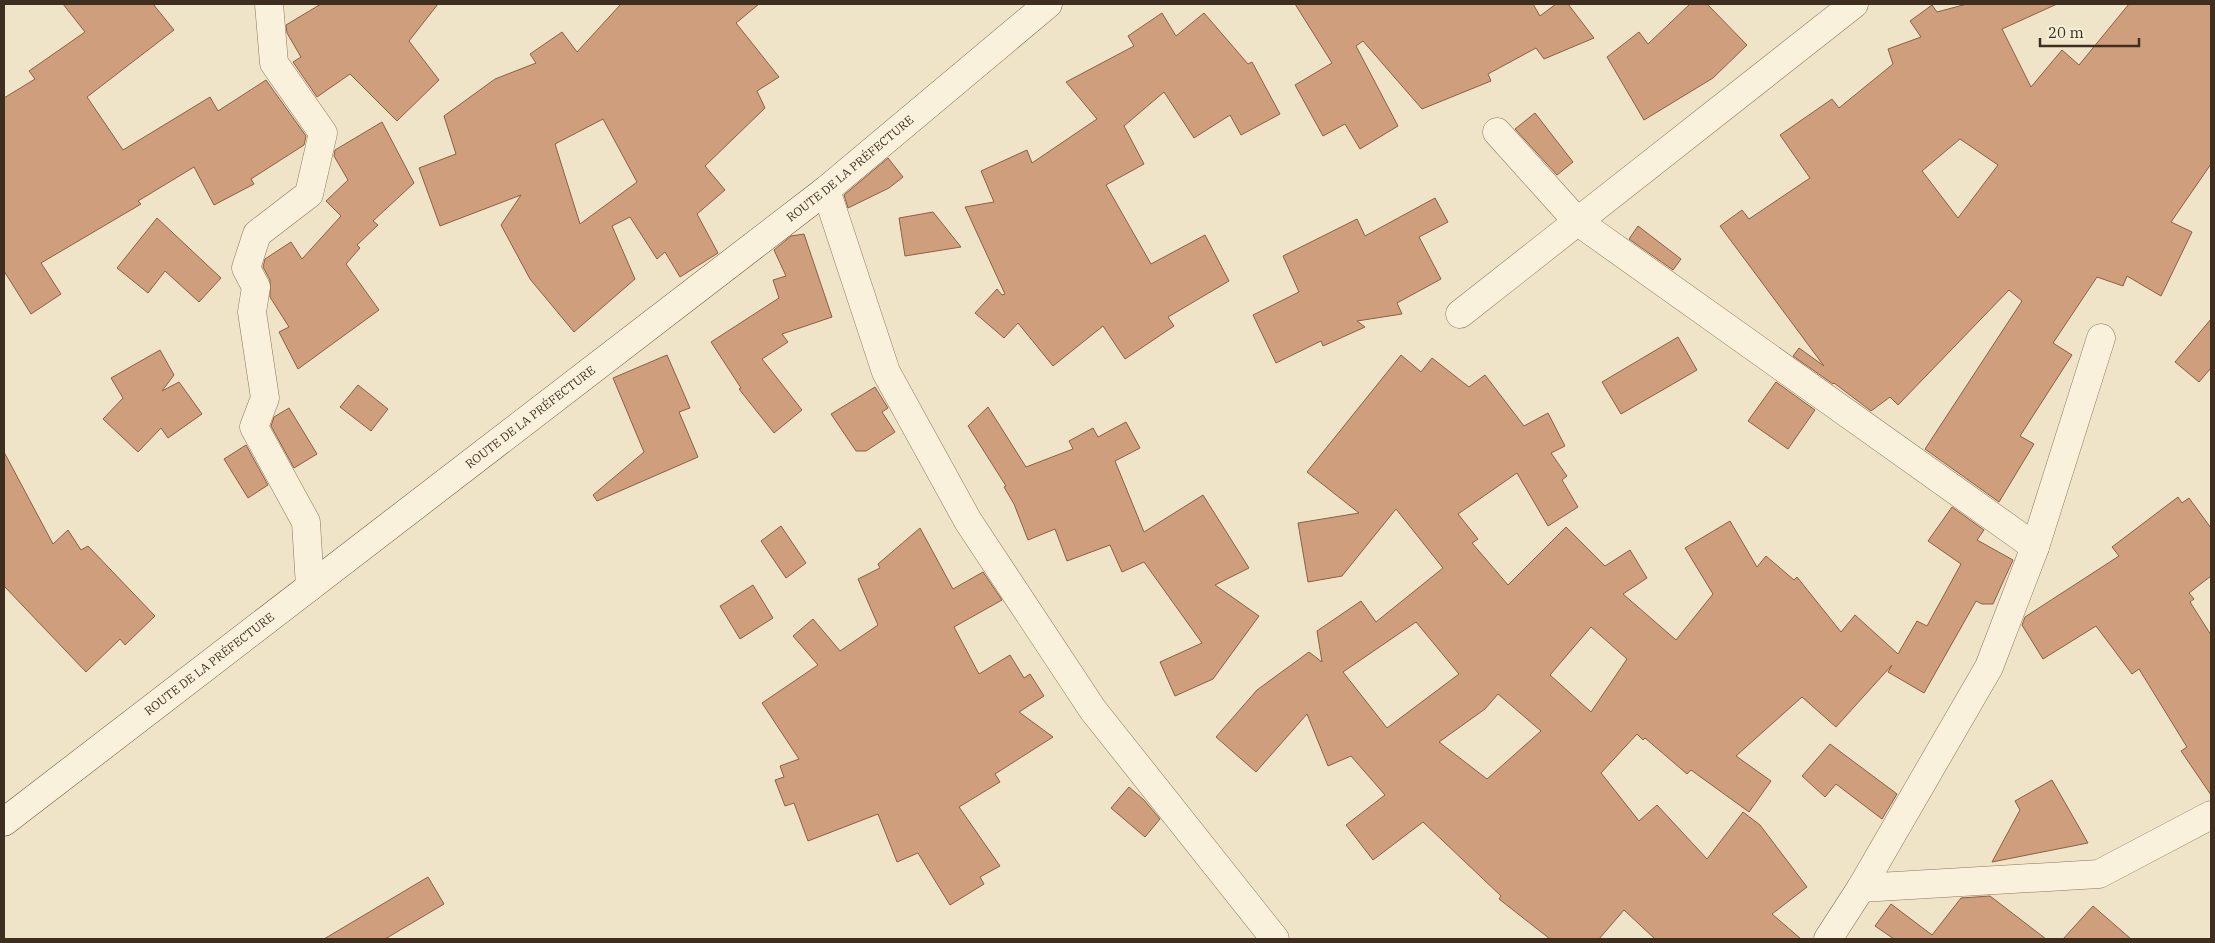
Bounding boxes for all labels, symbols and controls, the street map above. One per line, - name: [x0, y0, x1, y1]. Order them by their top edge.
- scale bar: [2040, 15, 2139, 47]
- text: 20 m: [2048, 23, 2084, 42]
- street label: ROUTE DE LA PRÉFECTURE: [783, 112, 916, 225]
- street label: ROUTE DE LA PRÉFECTURE: [462, 362, 598, 472]
- street label: ROUTE DE LA PRÉFECTURE: [141, 609, 277, 718]

